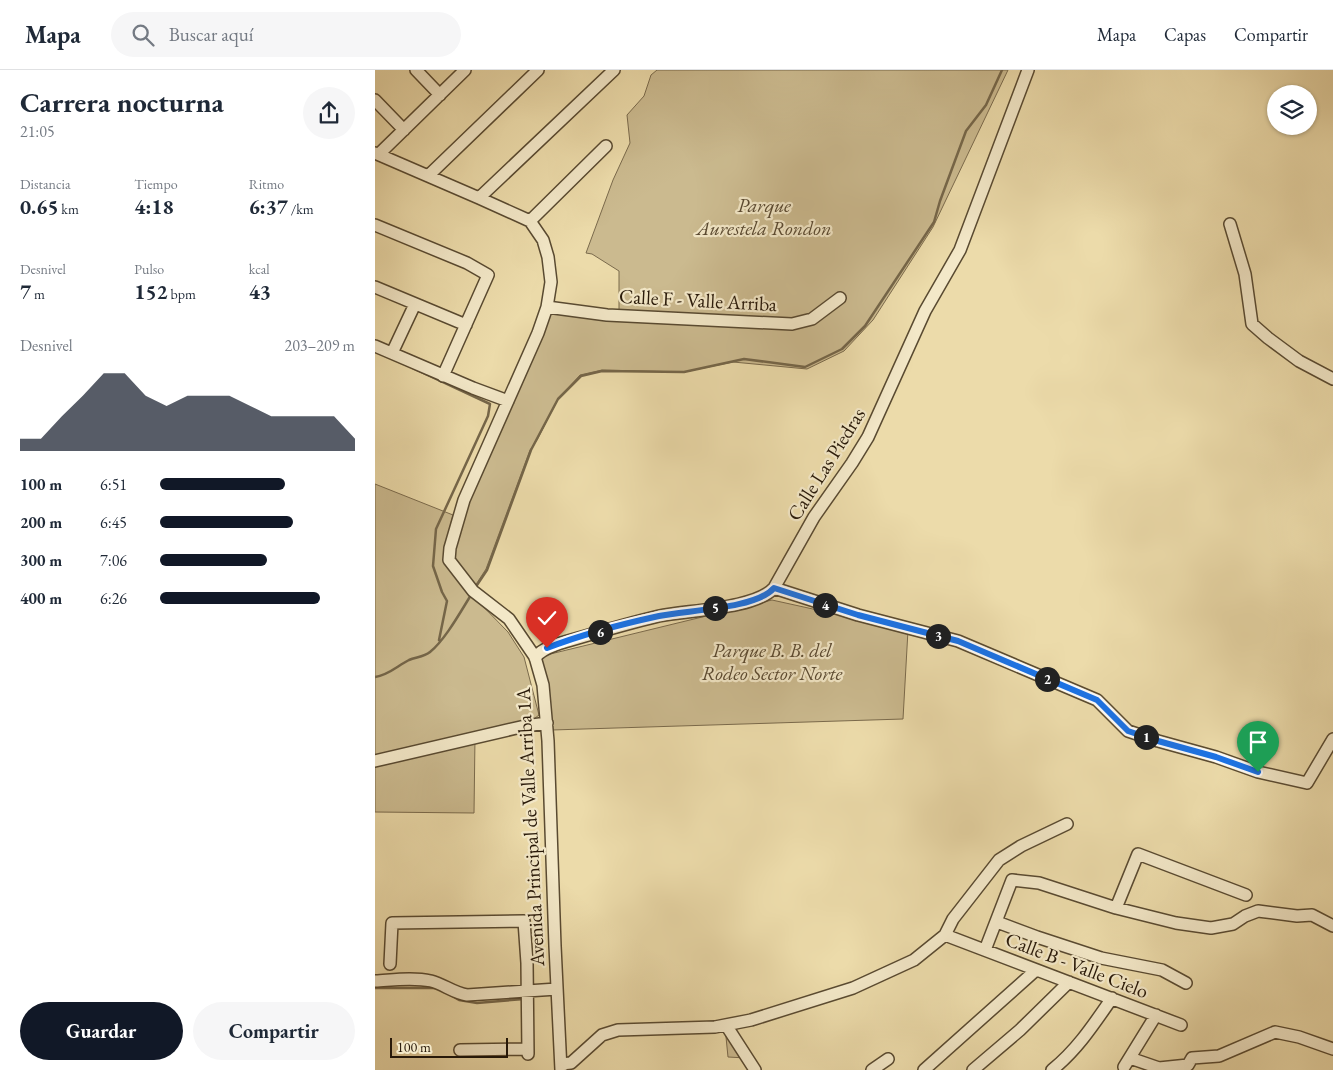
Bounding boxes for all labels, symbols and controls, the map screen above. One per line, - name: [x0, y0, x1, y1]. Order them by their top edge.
- search box: [111, 12, 461, 57]
- text: Mapa: [25, 19, 81, 50]
- icon: search: [129, 21, 157, 49]
- text: Buscar aquí: [169, 22, 253, 47]
- text: Mapa: [1097, 23, 1136, 46]
- text: Capas: [1164, 23, 1206, 46]
- text: Compartir: [1234, 23, 1308, 46]
- text: Carrera nocturna: [20, 84, 224, 120]
- map controls: [1267, 85, 1317, 135]
- button: layers: [1267, 85, 1317, 135]
- button: share: [303, 87, 355, 139]
- text: 21:05: [20, 121, 55, 142]
- text: Distancia: [20, 175, 71, 193]
- text: Tiempo: [134, 175, 178, 193]
- text: Ritmo: [249, 175, 284, 193]
- park label: Parque Aurestela Rondon: [695, 192, 832, 241]
- text: 0.65: [20, 193, 59, 220]
- text: 4:18: [134, 193, 174, 220]
- text: 6:37: [249, 193, 288, 220]
- text: km: [59, 200, 79, 218]
- text: /km: [288, 200, 314, 218]
- text: Desnivel: [20, 260, 66, 278]
- text: Pulso: [134, 260, 164, 278]
- text: kcal: [249, 260, 270, 278]
- text: 7: [20, 278, 31, 305]
- text: 152: [134, 278, 168, 305]
- text: 43: [249, 278, 271, 305]
- street label: Calle F - Valle Arriba: [618, 283, 778, 317]
- text: m: [31, 285, 45, 303]
- text: bpm: [168, 285, 196, 303]
- text: Desnivel: [20, 335, 73, 356]
- text: 203–209 m: [284, 335, 355, 356]
- street label: Calle Las Piedras: [781, 403, 871, 525]
- text: 100 m: [20, 474, 62, 495]
- text: 6:51: [100, 474, 127, 495]
- text: 200 m: [20, 512, 62, 533]
- text: 6:45: [100, 512, 127, 533]
- text: 300 m: [20, 550, 62, 571]
- text: 7:06: [100, 550, 127, 571]
- text: 400 m: [20, 588, 62, 609]
- text: 6:26: [100, 588, 127, 609]
- pin: 4: [813, 592, 837, 618]
- pin: 5: [703, 596, 727, 620]
- text: 4: [822, 596, 829, 614]
- pin: [526, 597, 568, 648]
- text: 5: [712, 599, 719, 617]
- icon: check: [533, 604, 561, 632]
- pin: 6: [587, 620, 613, 644]
- text: 6: [597, 623, 604, 641]
- pin: 3: [925, 624, 951, 648]
- text: 3: [935, 627, 942, 645]
- park label: Parque B. B. del Rodeo Sector Norte: [702, 637, 843, 686]
- pin: 2: [1035, 666, 1059, 692]
- text: 2: [1044, 670, 1051, 688]
- street label: Avenida Principal de Valle Arriba 1A: [510, 687, 550, 968]
- pin: [1237, 721, 1279, 772]
- pin: 1: [1133, 724, 1159, 750]
- text: 1: [1143, 728, 1150, 746]
- icon: arrive: [1244, 728, 1272, 756]
- street label: Calle B - Valle Cielo: [1002, 926, 1152, 1004]
- button: Guardar: [20, 1002, 183, 1060]
- button: Compartir: [193, 1002, 355, 1060]
- scale bar: [390, 1035, 507, 1058]
- text: 100 m: [397, 1038, 431, 1056]

